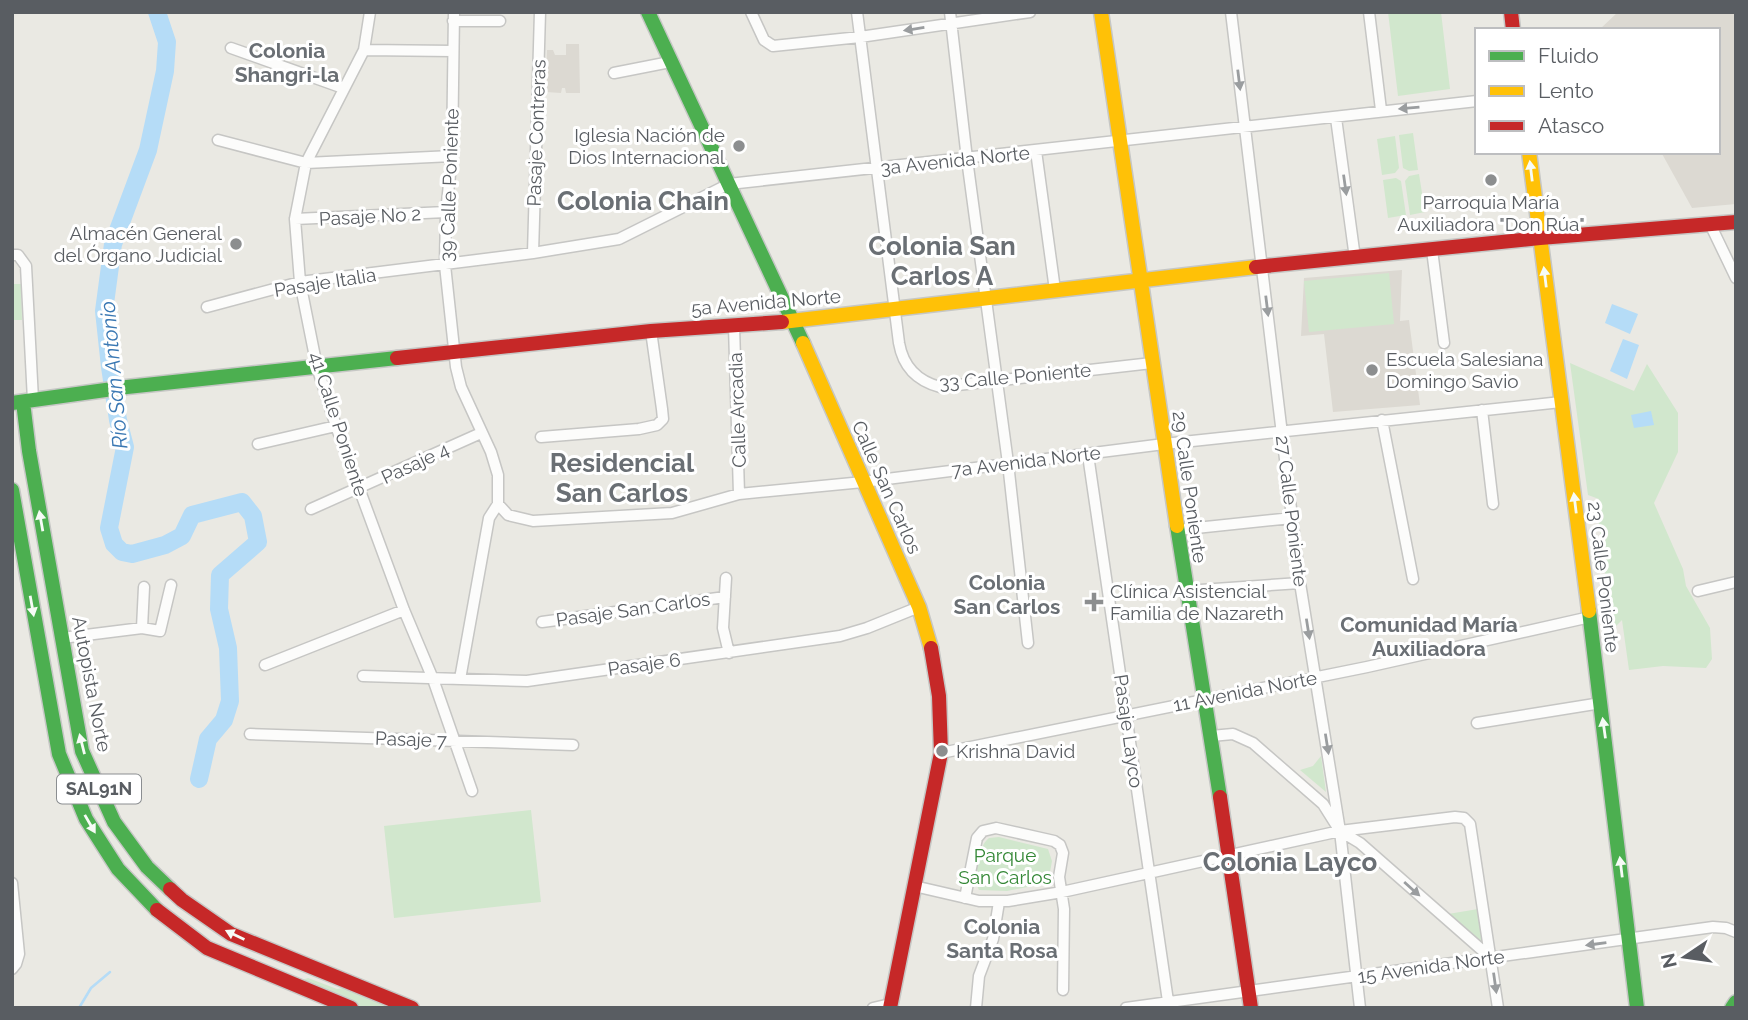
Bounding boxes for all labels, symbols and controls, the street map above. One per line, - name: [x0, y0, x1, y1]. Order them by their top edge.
- one-way arrow: [903, 24, 925, 35]
- legend: [1475, 28, 1720, 154]
- district label: Colonia Shangri-la: [235, 38, 339, 87]
- text: Fluido: [1538, 43, 1599, 68]
- street label: Pasaje Contreras: [522, 59, 550, 207]
- one-way arrow: [1234, 69, 1245, 91]
- text: Lento: [1538, 78, 1594, 103]
- one-way arrow: [1398, 103, 1420, 114]
- street label: 39 Calle Poniente: [435, 108, 463, 262]
- text: Atasco: [1538, 113, 1604, 138]
- place label: Iglesia Nación de Dios Internacional: [568, 124, 726, 168]
- marker: Iglesia Nación de Dios Internacional: [731, 138, 747, 154]
- street label: 3a Avenida Norte: [879, 141, 1031, 179]
- one-way arrow: [1526, 159, 1537, 181]
- marker: Parroquia María Auxiliadora "Don Rúa": [1483, 172, 1499, 188]
- one-way arrow: [1340, 174, 1351, 196]
- district label: Colonia Chain: [557, 186, 729, 216]
- place label: Parroquia María Auxiliadora "Don Rúa": [1397, 191, 1585, 235]
- street label: Pasaje No 2: [318, 202, 422, 230]
- place label: Almacén General del Órgano Judicial: [54, 222, 223, 266]
- district label: Colonia San Carlos A: [868, 231, 1016, 291]
- marker: Almacén General del Órgano Judicial: [228, 236, 244, 252]
- street label: Pasaje Italia: [272, 263, 378, 301]
- one-way arrow: [1540, 266, 1551, 288]
- street label: 5a Avenida Norte: [690, 284, 842, 320]
- one-way arrow: [1262, 295, 1273, 317]
- water label: Río San Antonio: [95, 300, 132, 450]
- place label: Escuela Salesiana Domingo Savio: [1386, 348, 1543, 392]
- street label: 41 Calle Poniente: [305, 349, 373, 499]
- street label: Calle Arcadia: [724, 352, 750, 468]
- street label: 33 Calle Poniente: [938, 358, 1092, 394]
- marker: Escuela Salesiana Domingo Savio: [1364, 362, 1380, 378]
- street label: 29 Calle Poniente: [1168, 410, 1212, 564]
- street label: Calle San Carlos: [848, 417, 926, 557]
- street label: 27 Calle Poniente: [1272, 434, 1312, 588]
- street label: Pasaje 4: [378, 438, 452, 488]
- street label: 7a Avenida Norte: [950, 441, 1102, 481]
- district label: Residencial San Carlos: [550, 448, 695, 508]
- one-way arrow: [1569, 492, 1580, 514]
- street label: 23 Calle Poniente: [1584, 500, 1624, 654]
- one-way arrow: [35, 510, 46, 532]
- district label: Colonia San Carlos: [954, 570, 1060, 619]
- place label: Clínica Asistencial Familia de Nazareth: [1110, 580, 1284, 624]
- street label: Pasaje San Carlos: [555, 587, 711, 631]
- marker: Clínica Asistencial Familia de Nazareth: [1084, 592, 1104, 612]
- one-way arrow: [27, 595, 38, 617]
- district label: Comunidad María Auxiliadora: [1340, 612, 1518, 661]
- street label: Autopista Norte: [68, 614, 116, 754]
- one-way arrow: [1303, 618, 1314, 640]
- street label: Pasaje 6: [606, 648, 682, 680]
- street label: 11 Avenida Norte: [1171, 666, 1319, 716]
- street label: Pasaje Layco: [1110, 673, 1148, 789]
- one-way arrow: [1598, 717, 1609, 739]
- street label: Pasaje 7: [375, 727, 447, 751]
- one-way arrow: [76, 733, 87, 755]
- one-way arrow: [1322, 734, 1333, 756]
- place label: Krishna David: [956, 740, 1075, 762]
- marker: Krishna David: [934, 743, 950, 759]
- road number: SAL91N: [57, 774, 141, 804]
- one-way arrow: [84, 815, 96, 834]
- park label: Parque San Carlos: [958, 844, 1052, 888]
- district label: Colonia Layco: [1203, 847, 1377, 877]
- one-way arrow: [1616, 856, 1627, 878]
- one-way arrow: [1404, 881, 1421, 896]
- district label: Colonia Santa Rosa: [946, 914, 1058, 963]
- north arrow: [1650, 922, 1720, 992]
- one-way arrow: [225, 929, 245, 940]
- one-way arrow: [1585, 938, 1607, 949]
- street label: 15 Avenida Norte: [1356, 945, 1506, 987]
- text: N: [1656, 951, 1681, 970]
- one-way arrow: [1490, 972, 1501, 994]

